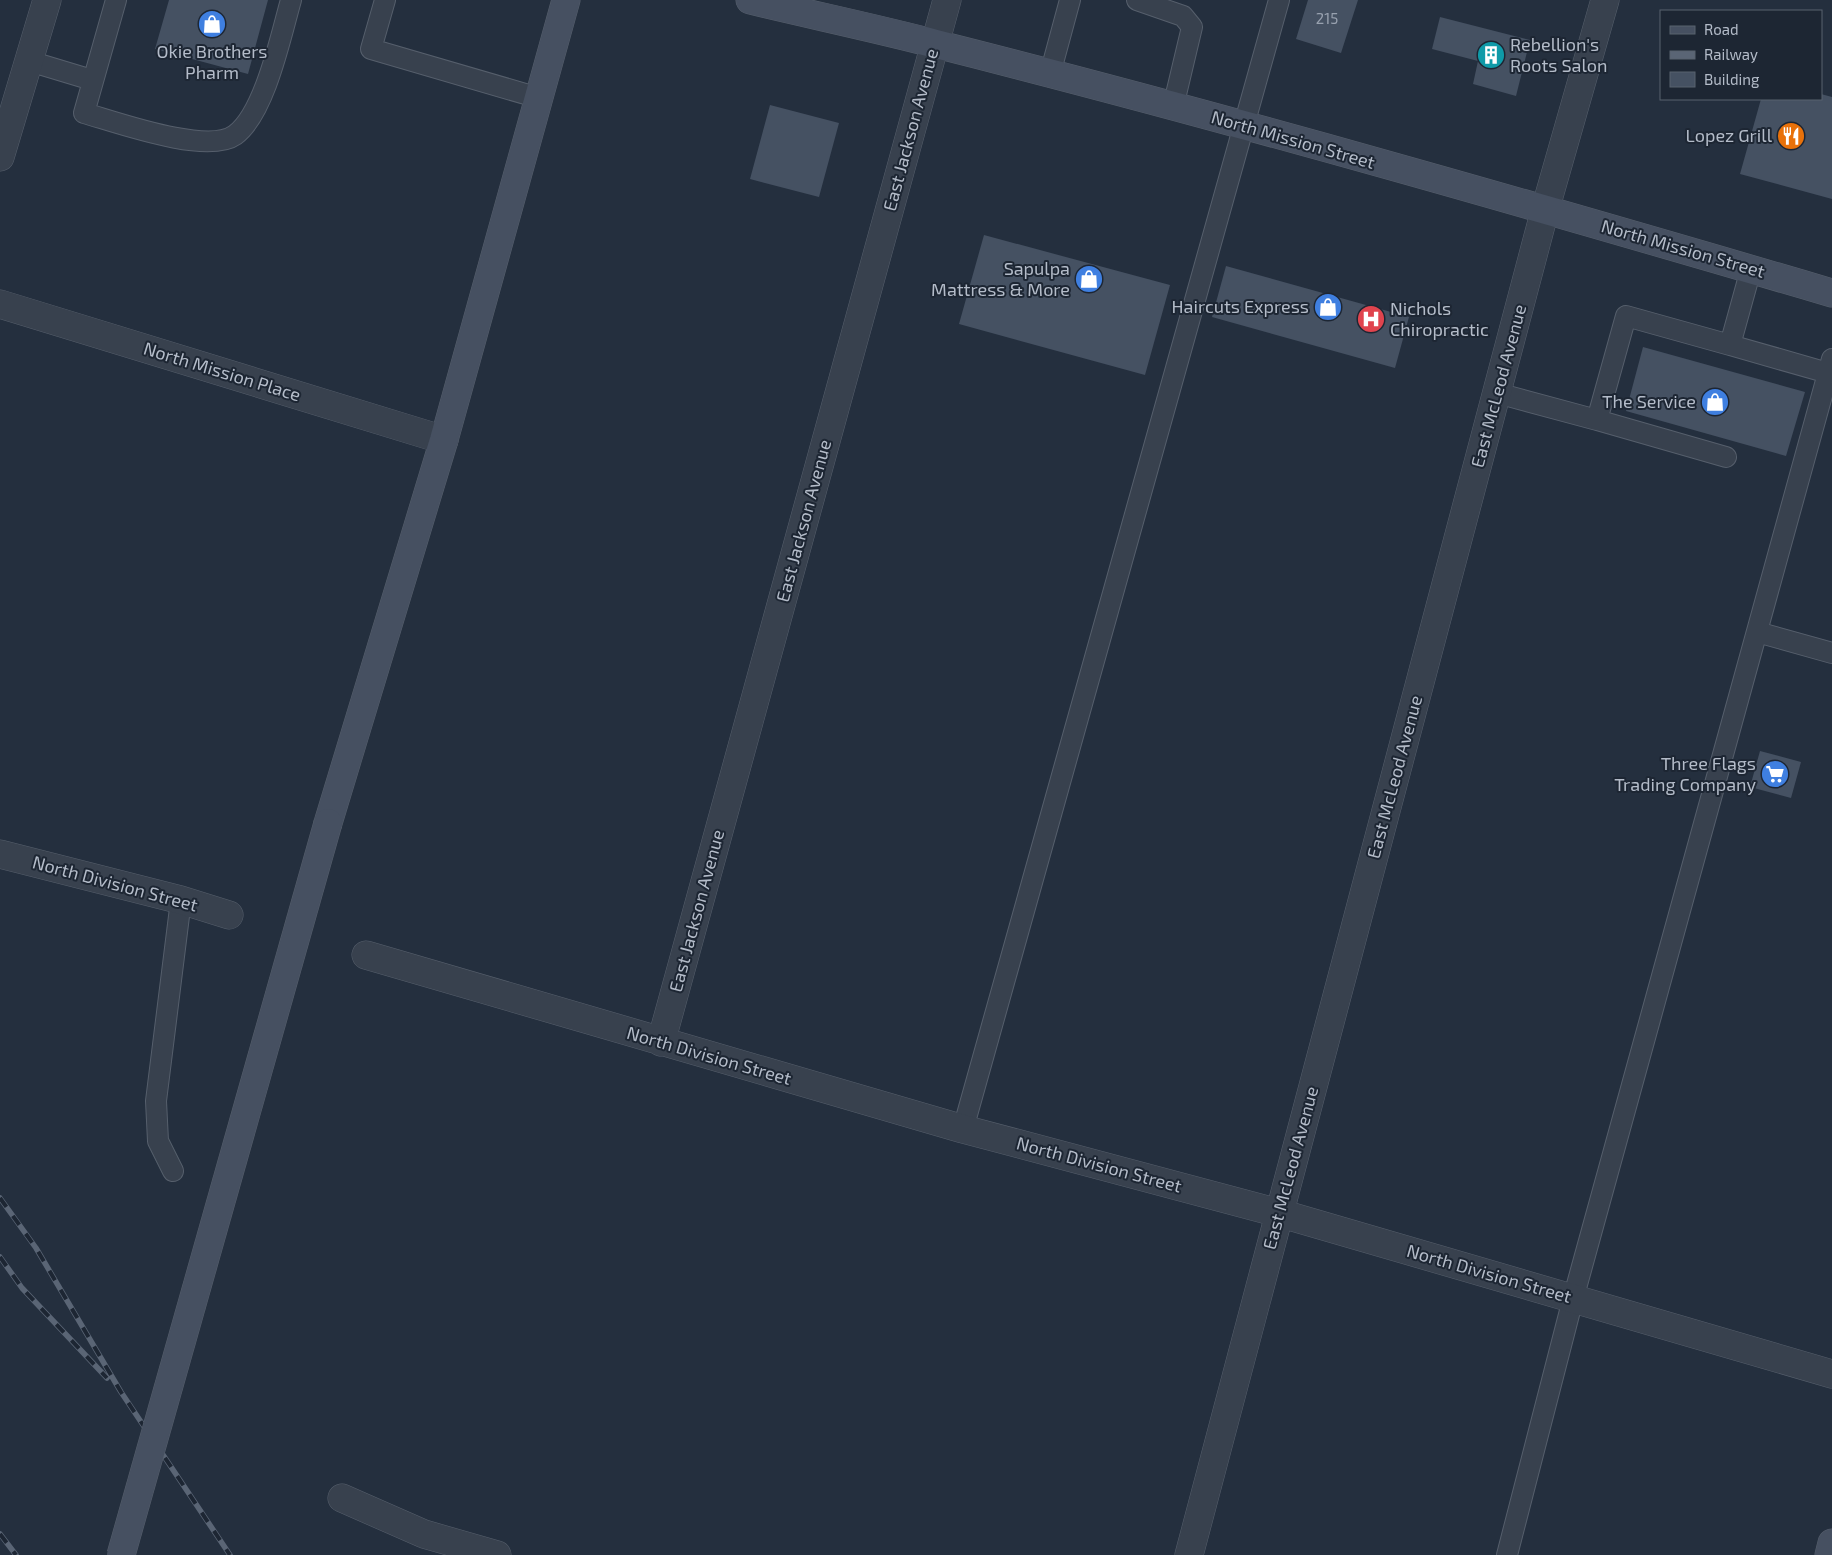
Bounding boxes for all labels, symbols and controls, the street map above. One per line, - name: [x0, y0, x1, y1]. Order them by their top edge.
- shop icon: Okie Brothers Pharm: [197, 9, 227, 39]
- house number: 215: [1316, 9, 1338, 27]
- legend: [1660, 10, 1822, 100]
- text: Road: [1704, 20, 1739, 38]
- place label: Rebellion's Roots Salon: [1510, 33, 1608, 76]
- place label: Okie Brothers Pharm: [156, 40, 268, 83]
- building icon: Rebellion's Roots Salon: [1476, 40, 1506, 70]
- text: Railway: [1704, 45, 1758, 63]
- street label: East Jackson Avenue: [878, 46, 942, 213]
- text: Building: [1704, 70, 1760, 88]
- street label: North Mission Street: [1209, 105, 1378, 173]
- restaurant icon: Lopez Grill: [1776, 121, 1806, 151]
- place label: Lopez Grill: [1686, 124, 1773, 146]
- street label: North Mission Street: [1599, 214, 1768, 282]
- place label: Sapulpa Mattress & More: [931, 257, 1070, 300]
- shop icon: Sapulpa Mattress & More: [1074, 264, 1104, 294]
- shop icon: Haircuts Express: [1313, 292, 1343, 322]
- place label: Haircuts Express: [1172, 295, 1309, 317]
- place label: Nichols Chiropractic: [1390, 297, 1489, 340]
- street label: East McLeod Avenue: [1466, 302, 1530, 470]
- hospital icon: Nichols Chiropractic: [1356, 304, 1386, 334]
- street label: North Mission Place: [141, 337, 304, 405]
- shop icon: The Service: [1700, 387, 1730, 417]
- place label: The Service: [1602, 390, 1696, 412]
- street label: East Jackson Avenue: [771, 437, 835, 604]
- street label: East McLeod Avenue: [1362, 693, 1426, 861]
- place label: Three Flags Trading Company: [1614, 752, 1756, 795]
- supermarket icon: Three Flags Trading Company: [1760, 759, 1790, 789]
- street label: East Jackson Avenue: [664, 827, 728, 994]
- street label: North Division Street: [30, 850, 200, 916]
- street label: North Division Street: [624, 1021, 794, 1089]
- street label: East McLeod Avenue: [1258, 1084, 1322, 1252]
- street label: North Division Street: [1014, 1131, 1184, 1197]
- street label: North Division Street: [1404, 1239, 1574, 1307]

